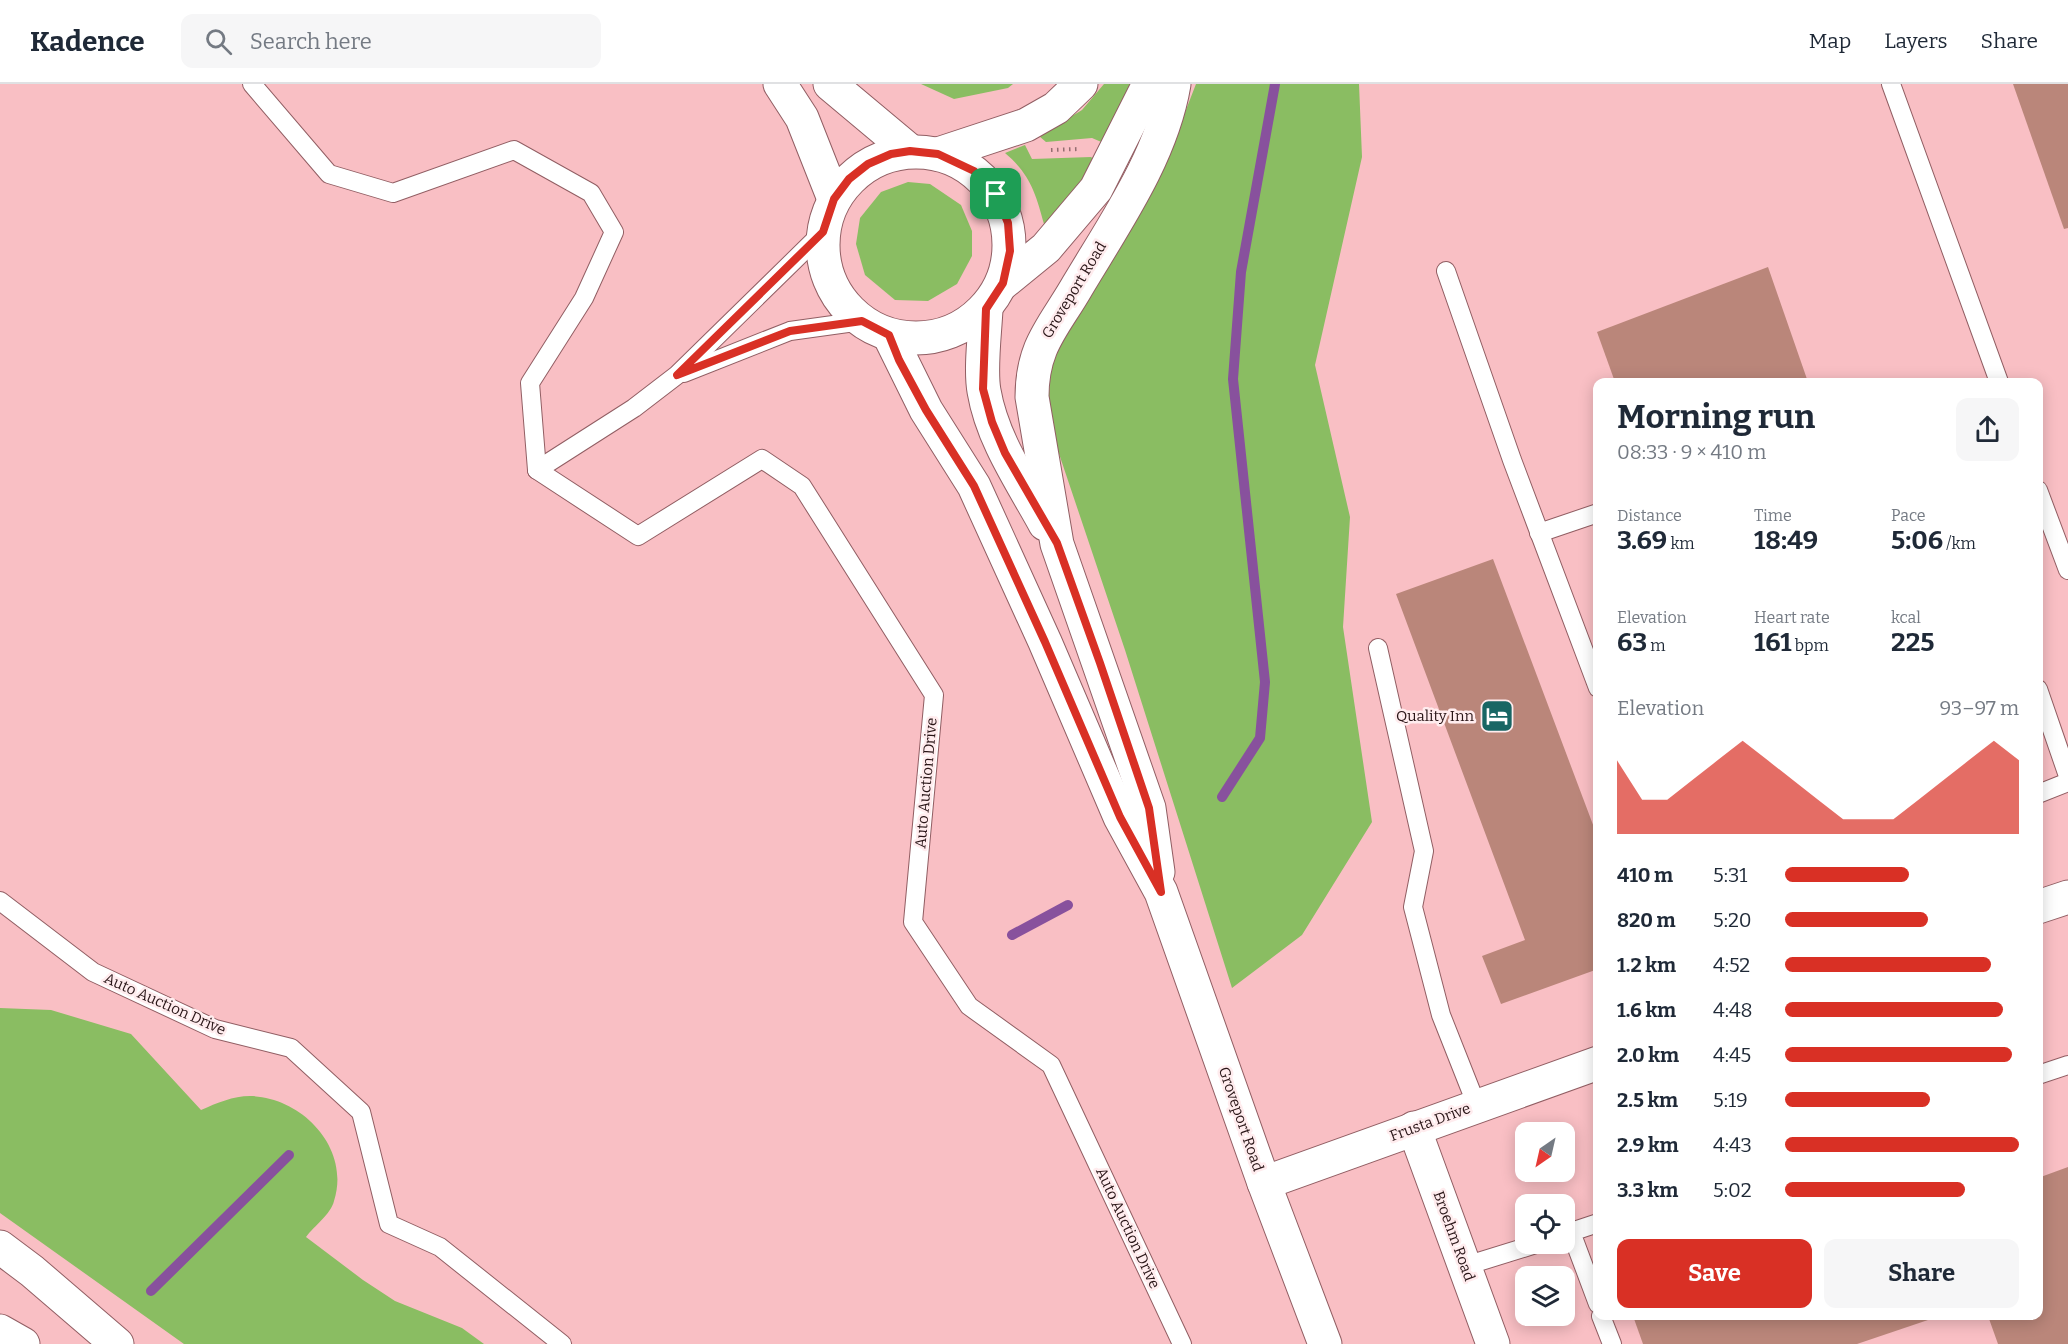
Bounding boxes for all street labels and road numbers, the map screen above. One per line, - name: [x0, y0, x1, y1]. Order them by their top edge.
- street label: Groveport Road: [1038, 238, 1110, 342]
- street label: Auto Auction Drive: [911, 717, 941, 849]
- street label: Auto Auction Drive: [101, 969, 229, 1039]
- street label: Groveport Road: [1215, 1064, 1267, 1174]
- street label: Frusta Drive: [1387, 1099, 1473, 1145]
- street label: Auto Auction Drive: [1092, 1165, 1164, 1291]
- street label: Broehm Road: [1429, 1189, 1479, 1284]

